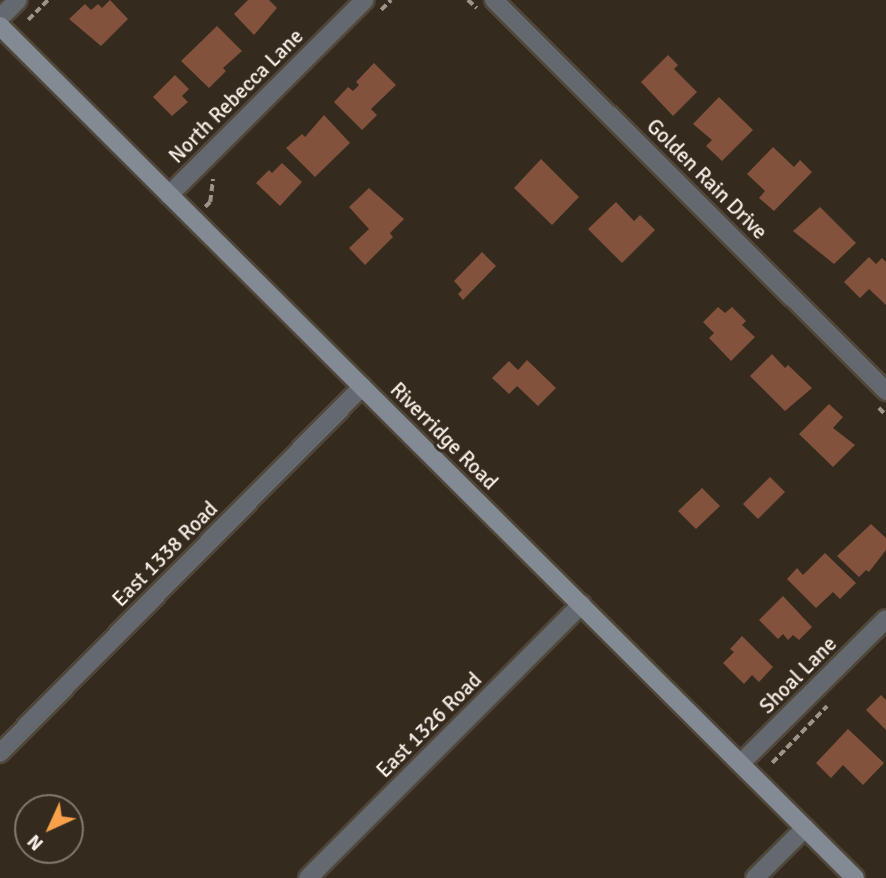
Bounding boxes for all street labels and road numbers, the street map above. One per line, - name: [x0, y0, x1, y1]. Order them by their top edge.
- street label: North Rebecca Lane: [164, 24, 308, 168]
- street label: Golden Rain Drive: [642, 114, 772, 244]
- street label: Riverridge Road: [385, 377, 503, 495]
- street label: East 1338 Road: [107, 496, 223, 612]
- street label: Shoal Lane: [754, 631, 842, 719]
- street label: East 1326 Road: [371, 667, 487, 783]

